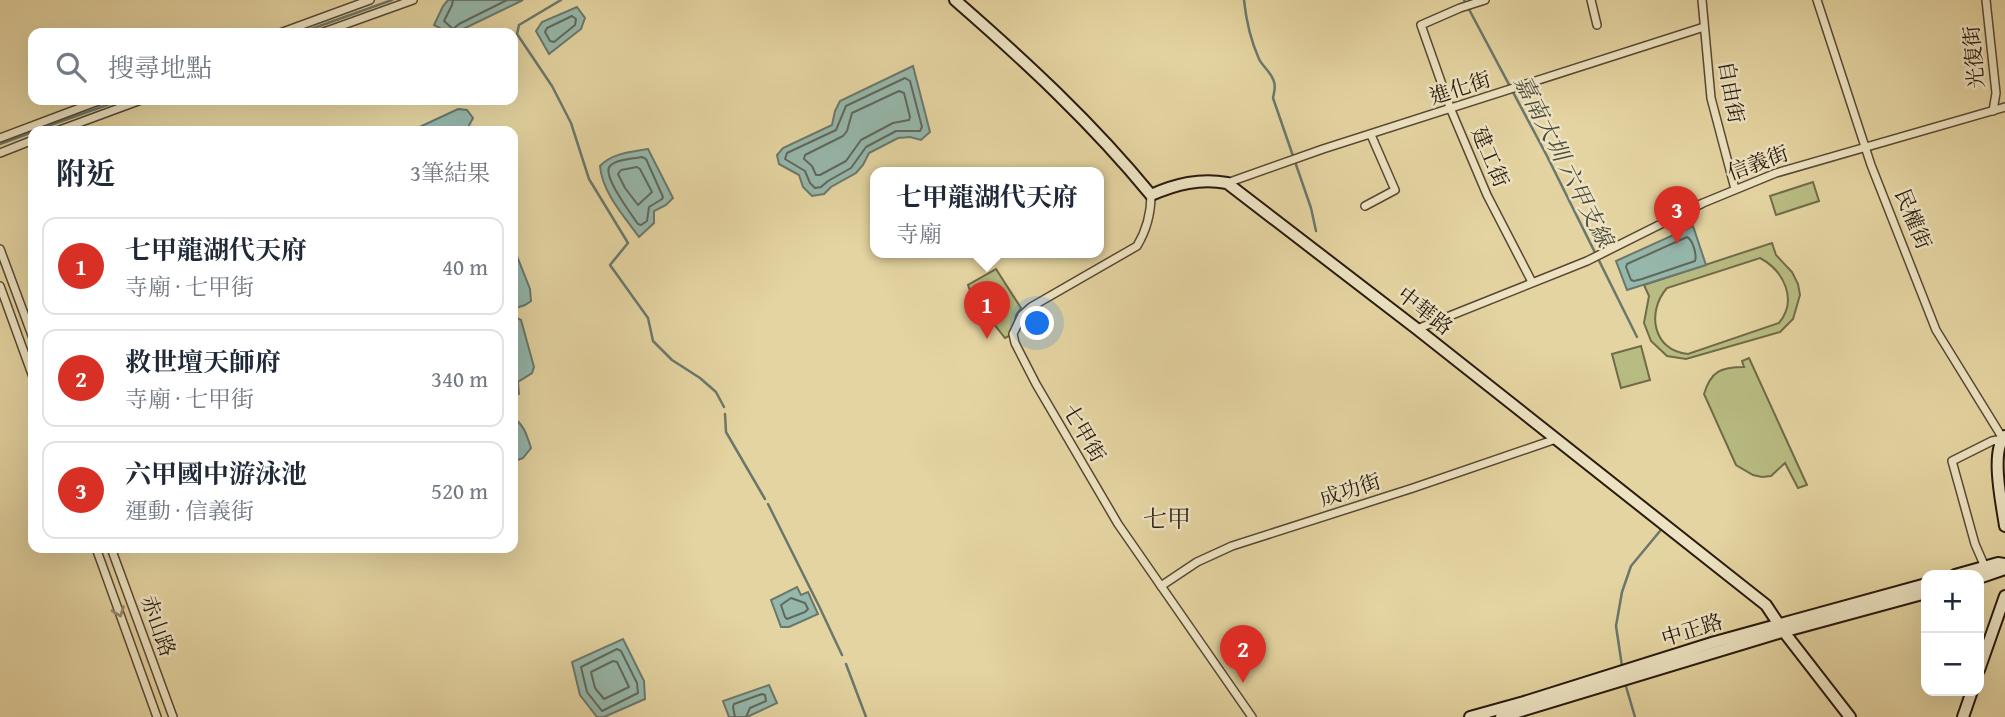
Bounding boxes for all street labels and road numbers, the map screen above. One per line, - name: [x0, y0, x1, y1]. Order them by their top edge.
- street label: 光復街: [1955, 24, 1992, 90]
- street label: 自由街: [1711, 58, 1752, 126]
- street label: 進化街: [1425, 63, 1495, 112]
- street label: 建工街: [1464, 122, 1517, 192]
- street label: 信義街: [1723, 137, 1793, 188]
- street label: 民權街: [1887, 184, 1940, 254]
- street label: 中華路: [1391, 279, 1460, 342]
- street label: 七甲街: [1055, 398, 1114, 468]
- street label: 成功街: [1315, 465, 1385, 514]
- street label: 赤山路: [133, 591, 184, 661]
- street label: 中正路: [1657, 605, 1727, 654]

